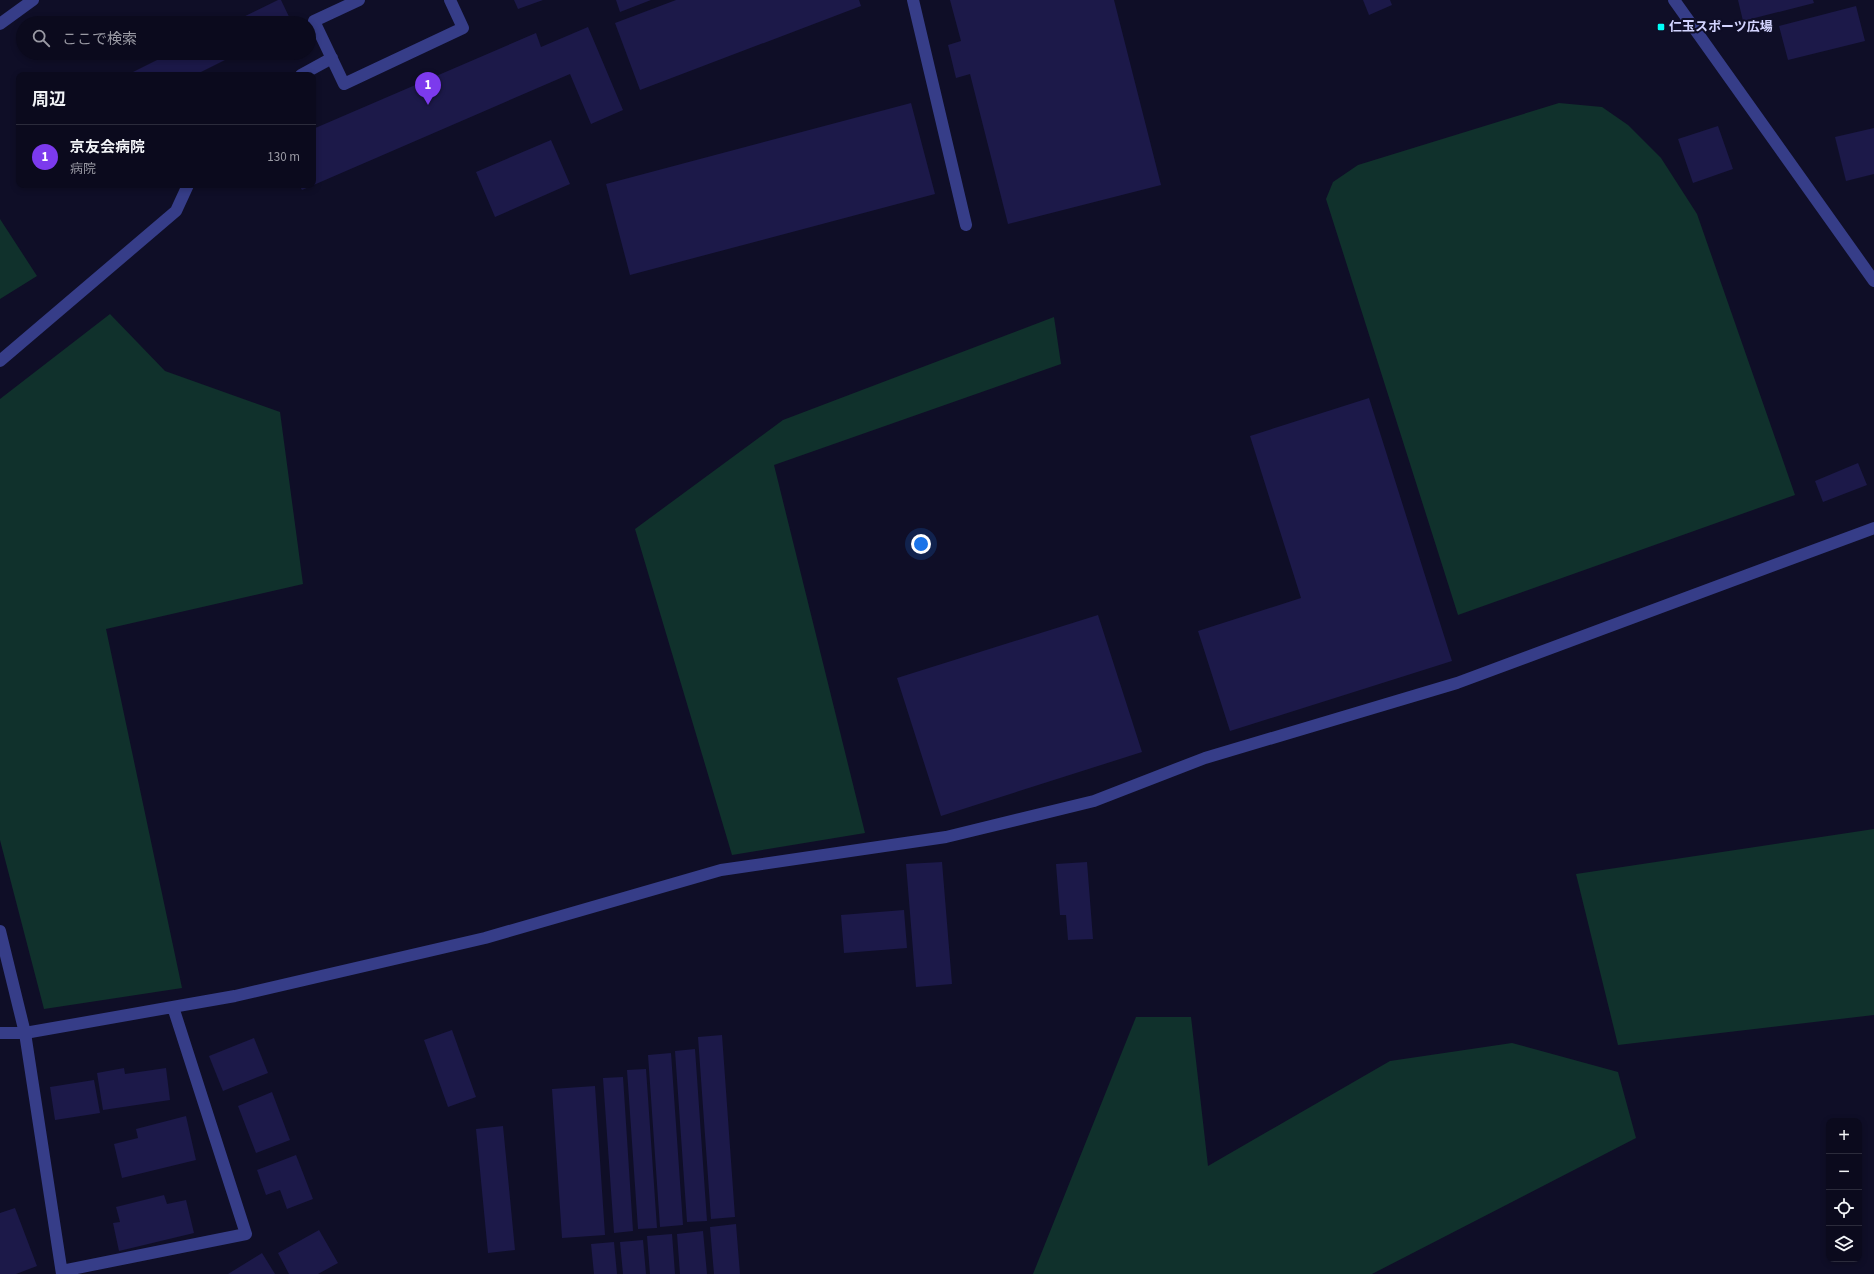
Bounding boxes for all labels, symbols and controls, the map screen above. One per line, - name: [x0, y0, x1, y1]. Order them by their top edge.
- search box: [16, 16, 316, 60]
- place label: 仁玉スポーツ広場: [1669, 18, 1773, 36]
- marker: 仁玉スポーツ広場: [1656, 22, 1666, 32]
- icon: search: [30, 27, 52, 49]
- text: ここで検索: [62, 29, 137, 50]
- pin: 1: [415, 72, 441, 105]
- text: 周辺: [32, 88, 66, 112]
- text: 京友会病院: [70, 137, 145, 158]
- text: 1: [42, 148, 48, 166]
- text: 130 m: [267, 148, 300, 166]
- text: 病院: [70, 160, 96, 178]
- your location: [911, 534, 931, 554]
- map controls: [1826, 1118, 1862, 1262]
- button: +: [1826, 1118, 1862, 1154]
- button: −: [1826, 1154, 1862, 1190]
- button: locate: [1826, 1190, 1862, 1226]
- button: layers: [1826, 1226, 1862, 1262]

